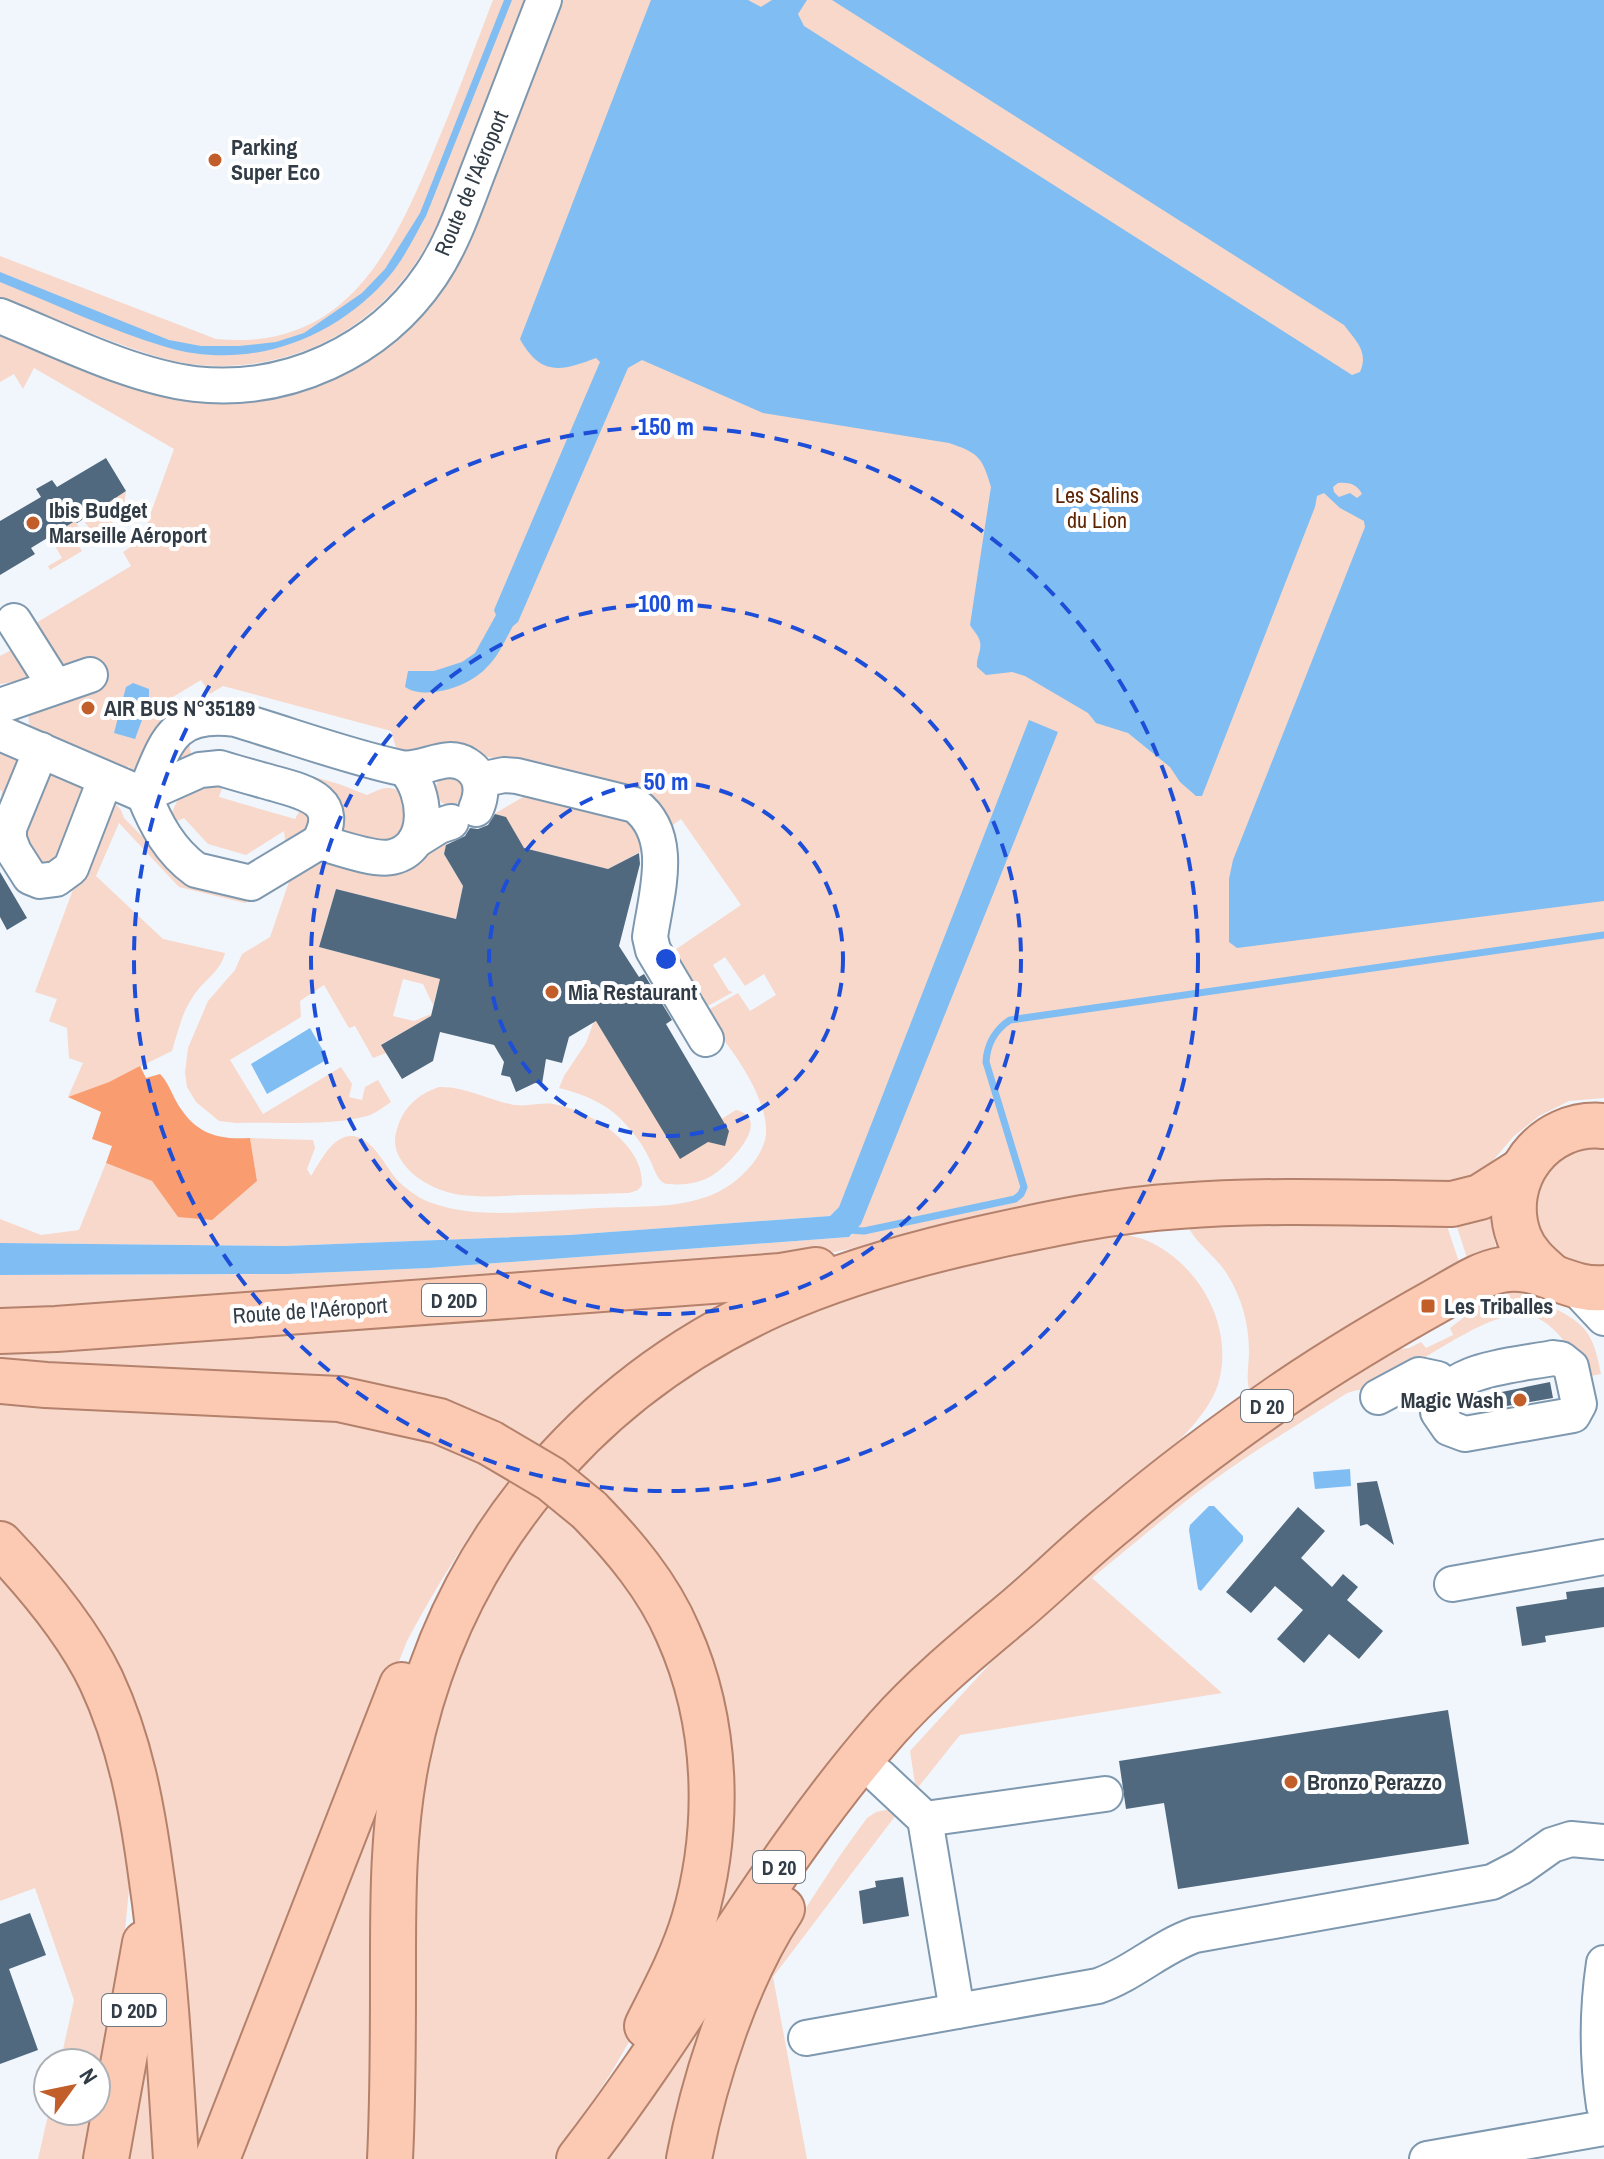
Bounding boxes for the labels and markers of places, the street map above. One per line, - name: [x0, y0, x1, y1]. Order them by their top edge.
- place label: Parking Super Eco: [231, 132, 320, 187]
- marker: Parking Super Eco: [206, 151, 224, 169]
- place label: Ibis Budget Marseille Aéroport: [49, 495, 207, 550]
- marker: Ibis Budget Marseille Aéroport: [24, 514, 42, 532]
- place label: AIR BUS N°35189: [104, 693, 255, 723]
- marker: AIR BUS N°35189: [79, 699, 97, 717]
- centre of rings: [652, 945, 680, 973]
- place label: Mia Restaurant: [568, 977, 697, 1007]
- marker: Mia Restaurant: [543, 983, 561, 1001]
- place label: Les Triballes: [1444, 1291, 1553, 1321]
- marker: Les Triballes: [1419, 1297, 1437, 1315]
- place label: Magic Wash: [1400, 1385, 1504, 1415]
- marker: Magic Wash: [1511, 1391, 1529, 1409]
- place label: Bronzo Perazzo: [1307, 1767, 1442, 1797]
- marker: Bronzo Perazzo: [1282, 1773, 1300, 1791]

